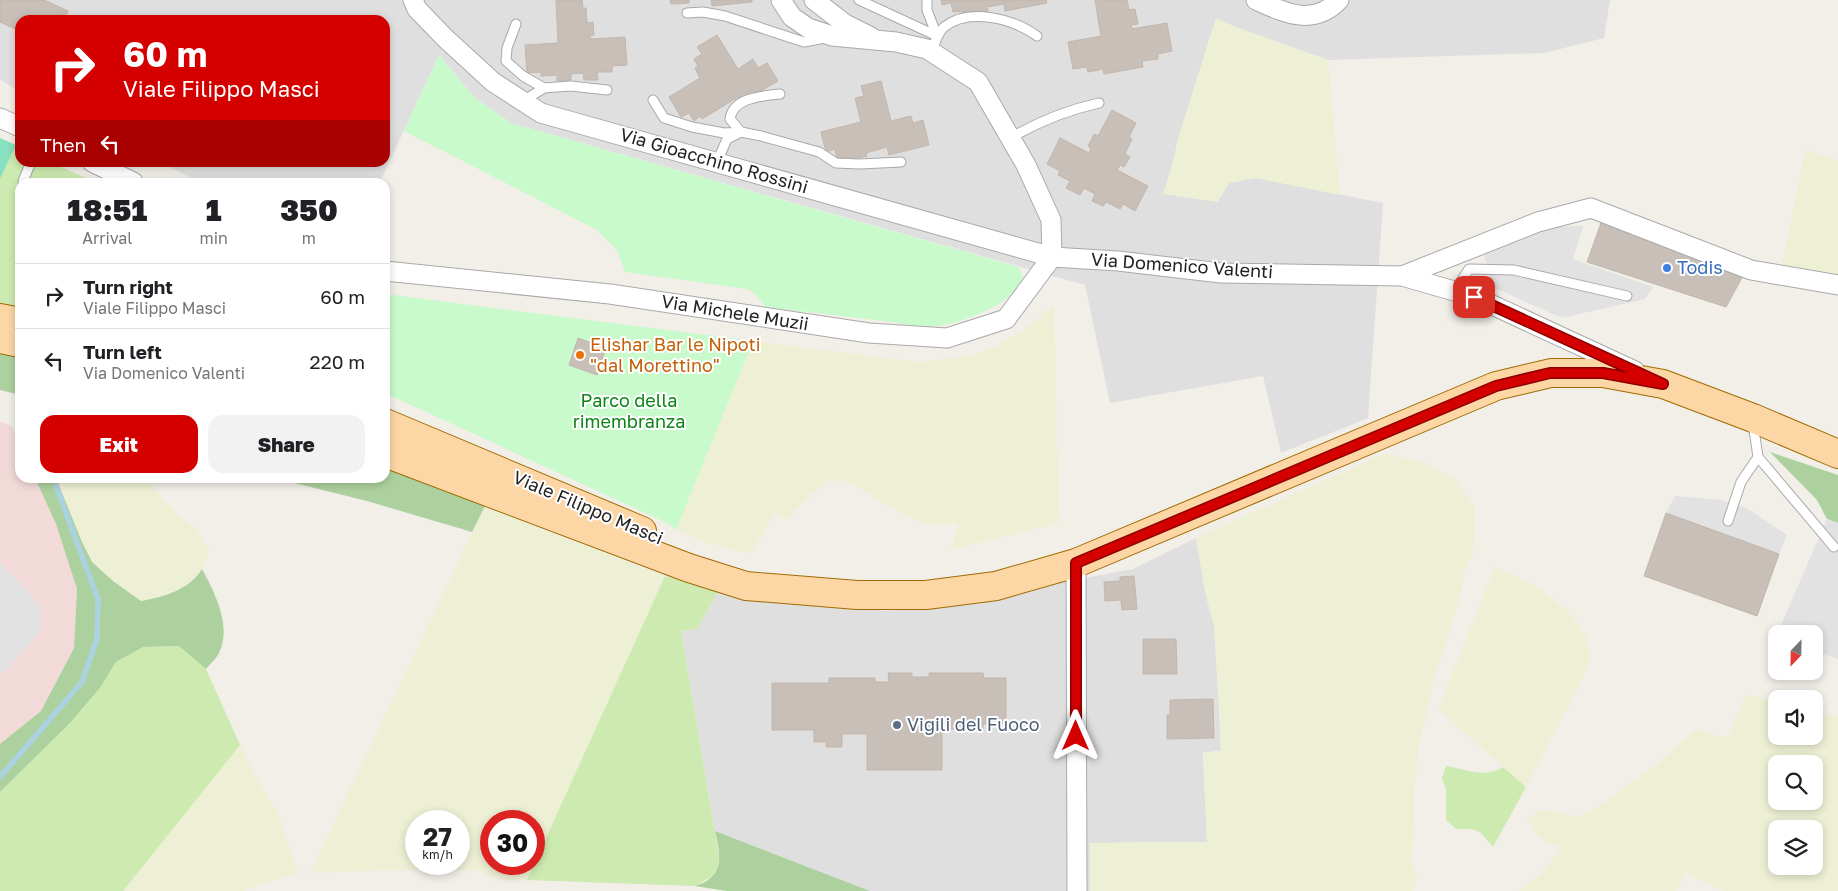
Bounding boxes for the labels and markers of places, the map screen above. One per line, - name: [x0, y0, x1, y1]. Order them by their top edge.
- place label: Todis: [1677, 256, 1723, 278]
- marker: Todis: [1661, 262, 1673, 274]
- pin: [1453, 276, 1495, 318]
- place label: Elishar Bar le Nipoti "dal Morettino": [590, 333, 761, 376]
- marker: Elishar Bar le Nipoti "dal Morettino": [574, 349, 586, 361]
- place label: Vigili del Fuoco: [907, 713, 1040, 735]
- marker: Vigili del Fuoco: [891, 719, 903, 731]

